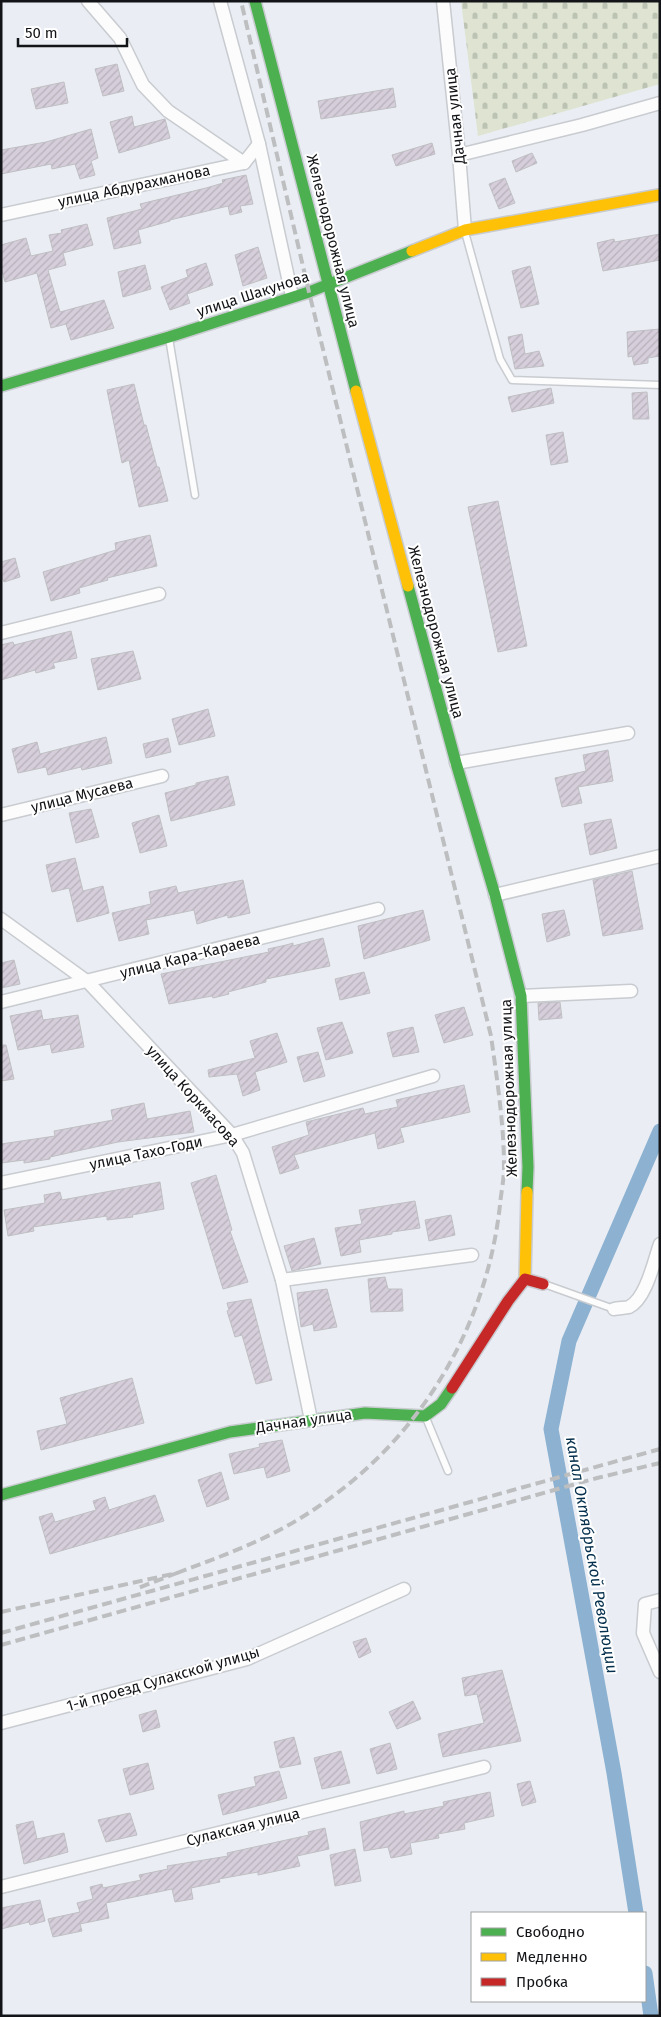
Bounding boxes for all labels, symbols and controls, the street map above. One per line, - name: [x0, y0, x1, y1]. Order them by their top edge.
- scale bar: [18, 15, 126, 47]
- text: 50 m: [25, 24, 58, 42]
- street label: Дачная улица: [441, 67, 469, 166]
- street label: Железнодорожная улица: [303, 152, 363, 330]
- street label: улица Абдурахманова: [56, 161, 212, 211]
- street label: улица Шакунова: [195, 267, 311, 321]
- street label: Железнодорожная улица: [404, 544, 468, 720]
- street label: улица Мусаева: [29, 774, 135, 816]
- street label: улица Кара-Караева: [118, 930, 262, 982]
- street label: Железнодорожная улица: [497, 999, 521, 1177]
- street label: улица Коркмасова: [143, 1042, 243, 1150]
- street label: улица Тахо-Годи: [88, 1132, 204, 1174]
- street label: Дачная улица: [254, 1405, 353, 1437]
- water label: канал Октябрьской Революции: [562, 1435, 622, 1675]
- street label: 1-й проезд Сулакской улицы: [64, 1643, 262, 1715]
- street label: Сулакская улица: [184, 1804, 302, 1850]
- legend: [471, 1912, 646, 2002]
- text: Свободно: [516, 1923, 585, 1941]
- text: Медленно: [516, 1948, 588, 1966]
- text: Пробка: [516, 1973, 568, 1991]

